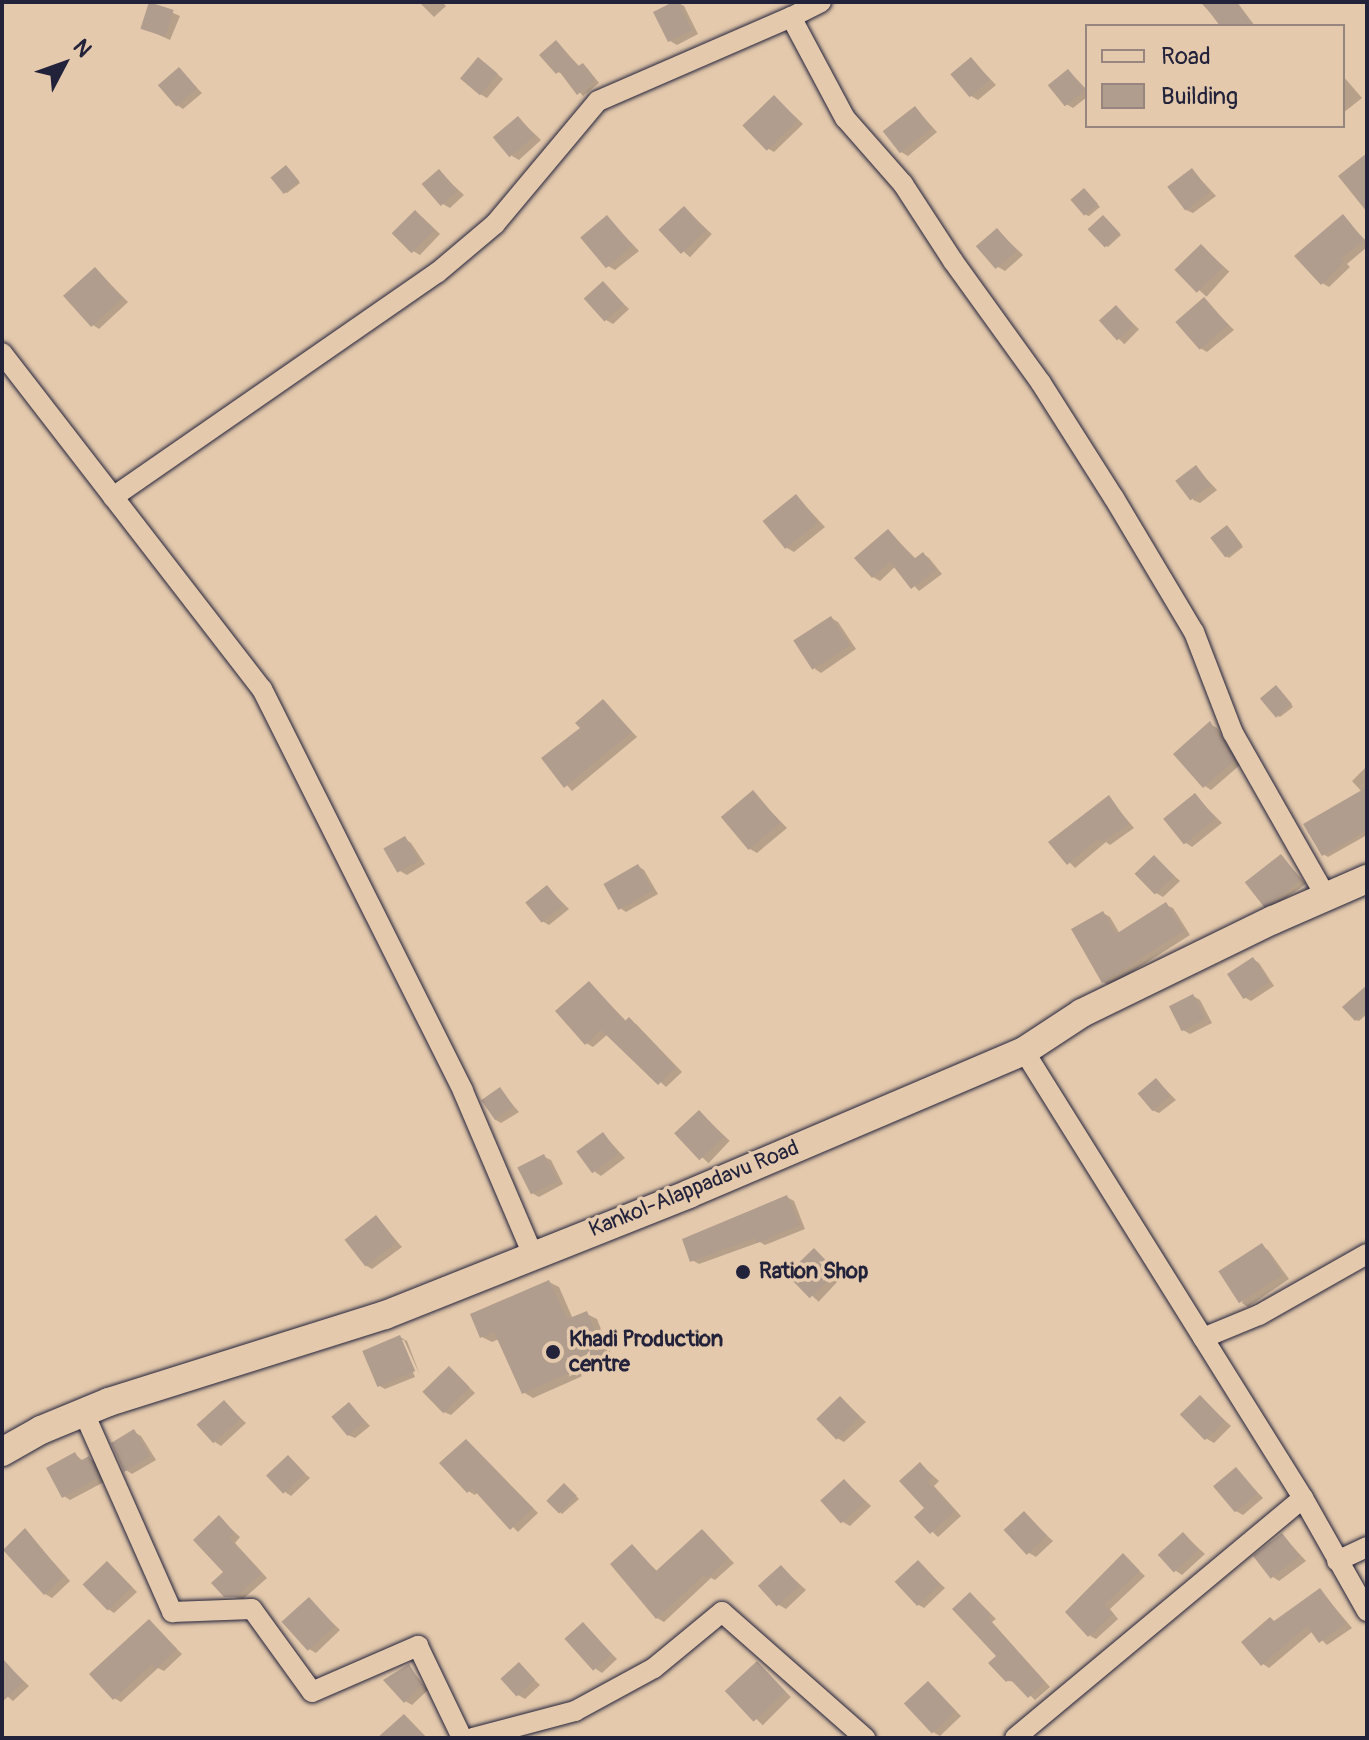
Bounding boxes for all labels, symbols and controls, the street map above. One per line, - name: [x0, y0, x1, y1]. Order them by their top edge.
- north arrow: [24, 24, 104, 104]
- legend: [1085, 24, 1345, 128]
- text: N: [67, 33, 98, 63]
- text: Road: [1161, 42, 1211, 71]
- text: Building: [1161, 82, 1238, 111]
- street label: Kankol-Alappadavu Road: [585, 1135, 803, 1243]
- place label: Ration Shop: [759, 1259, 868, 1285]
- marker: Ration Shop: [734, 1263, 752, 1281]
- place label: Khadi Production centre: [569, 1326, 723, 1378]
- marker: Khadi Production centre: [544, 1343, 562, 1361]

